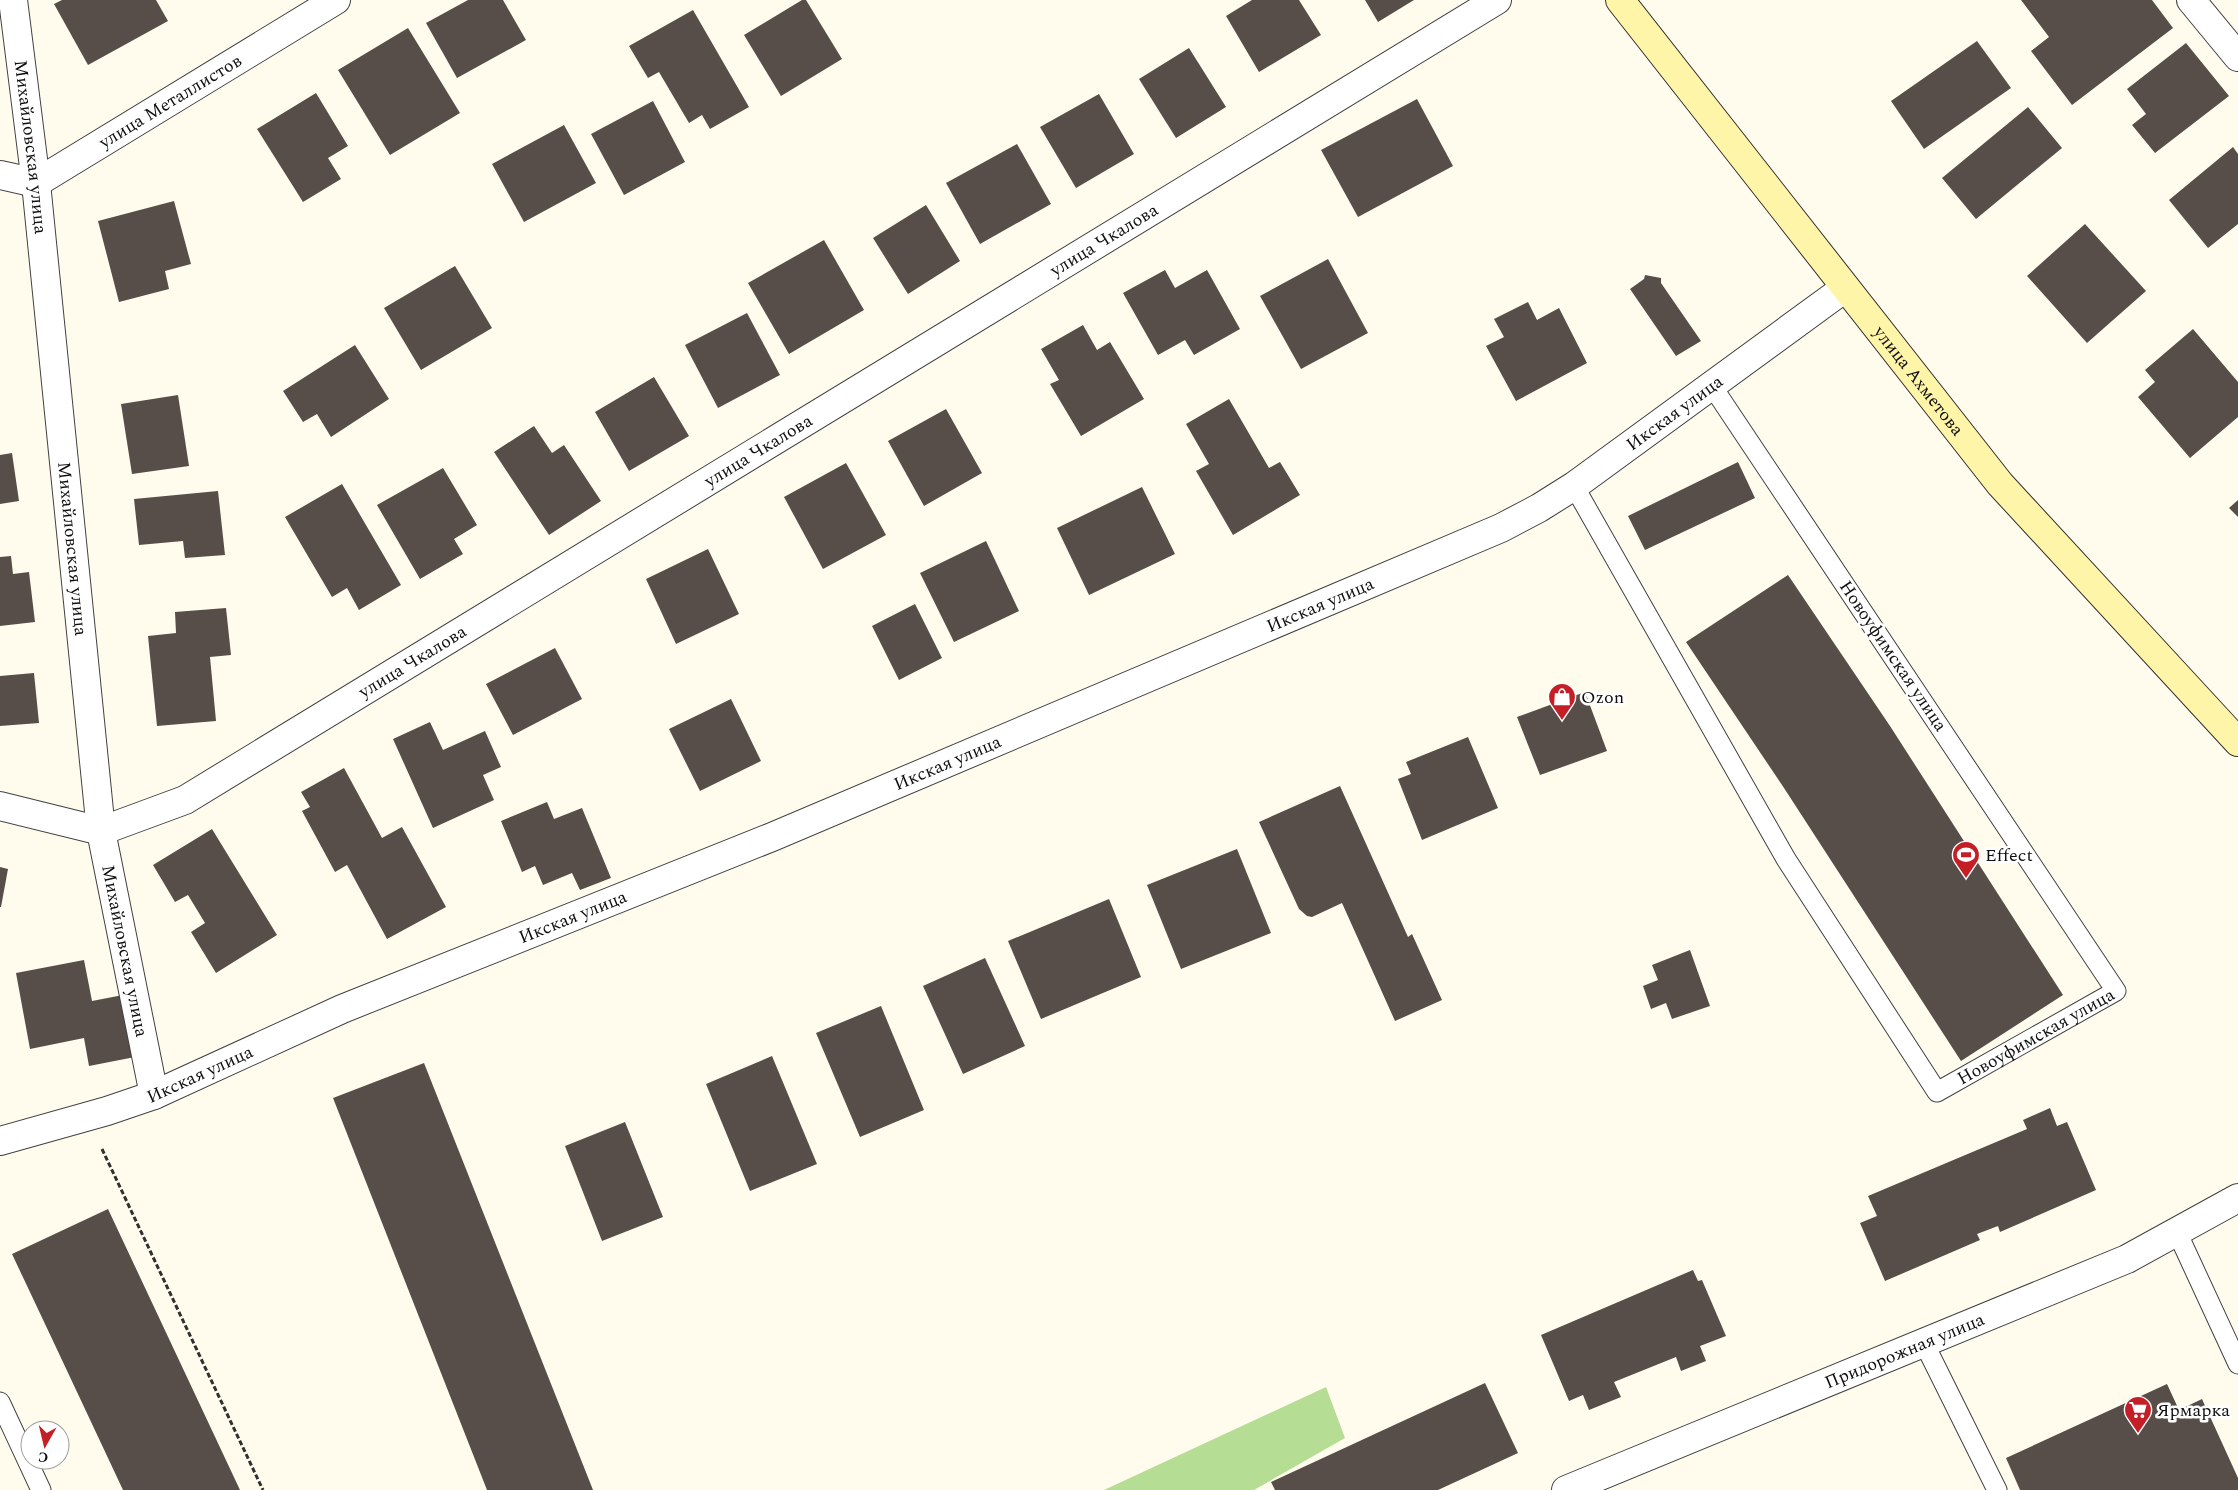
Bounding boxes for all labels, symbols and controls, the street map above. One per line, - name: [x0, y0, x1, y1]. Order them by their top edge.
- street label: улица Металлистов: [93, 47, 247, 156]
- street label: Михайловская улица: [7, 58, 55, 235]
- street label: улица Чкалова: [1044, 196, 1164, 284]
- street label: улица Ахметова: [1866, 319, 1971, 442]
- street label: Икская улица: [1620, 368, 1729, 457]
- street label: улица Чкалова: [698, 407, 818, 494]
- street label: Михайловская улица: [51, 460, 95, 637]
- street label: Икская улица: [1262, 570, 1378, 639]
- street label: Новоуфимская улица: [1832, 575, 1954, 737]
- street label: улица Чкалова: [352, 618, 472, 705]
- shop icon: Ozon: [1547, 682, 1577, 721]
- place label: Ozon: [1581, 684, 1624, 711]
- street label: Икская улица: [889, 728, 1005, 797]
- sports icon: Effect: [1951, 840, 1981, 879]
- place label: Effect: [1985, 842, 2033, 869]
- street label: Михайловская улица: [95, 862, 156, 1040]
- street label: Икская улица: [515, 883, 631, 950]
- street label: Новоуфимская улица: [1952, 981, 2120, 1092]
- street label: Икская улица: [142, 1038, 257, 1110]
- street label: Придорожная улица: [1820, 1306, 1989, 1396]
- supermarket icon: Ярмарка: [2123, 1395, 2153, 1434]
- place label: Ярмарка: [2157, 1397, 2230, 1424]
- north arrow: [20, 1420, 70, 1470]
- text: С: [37, 1446, 50, 1468]

